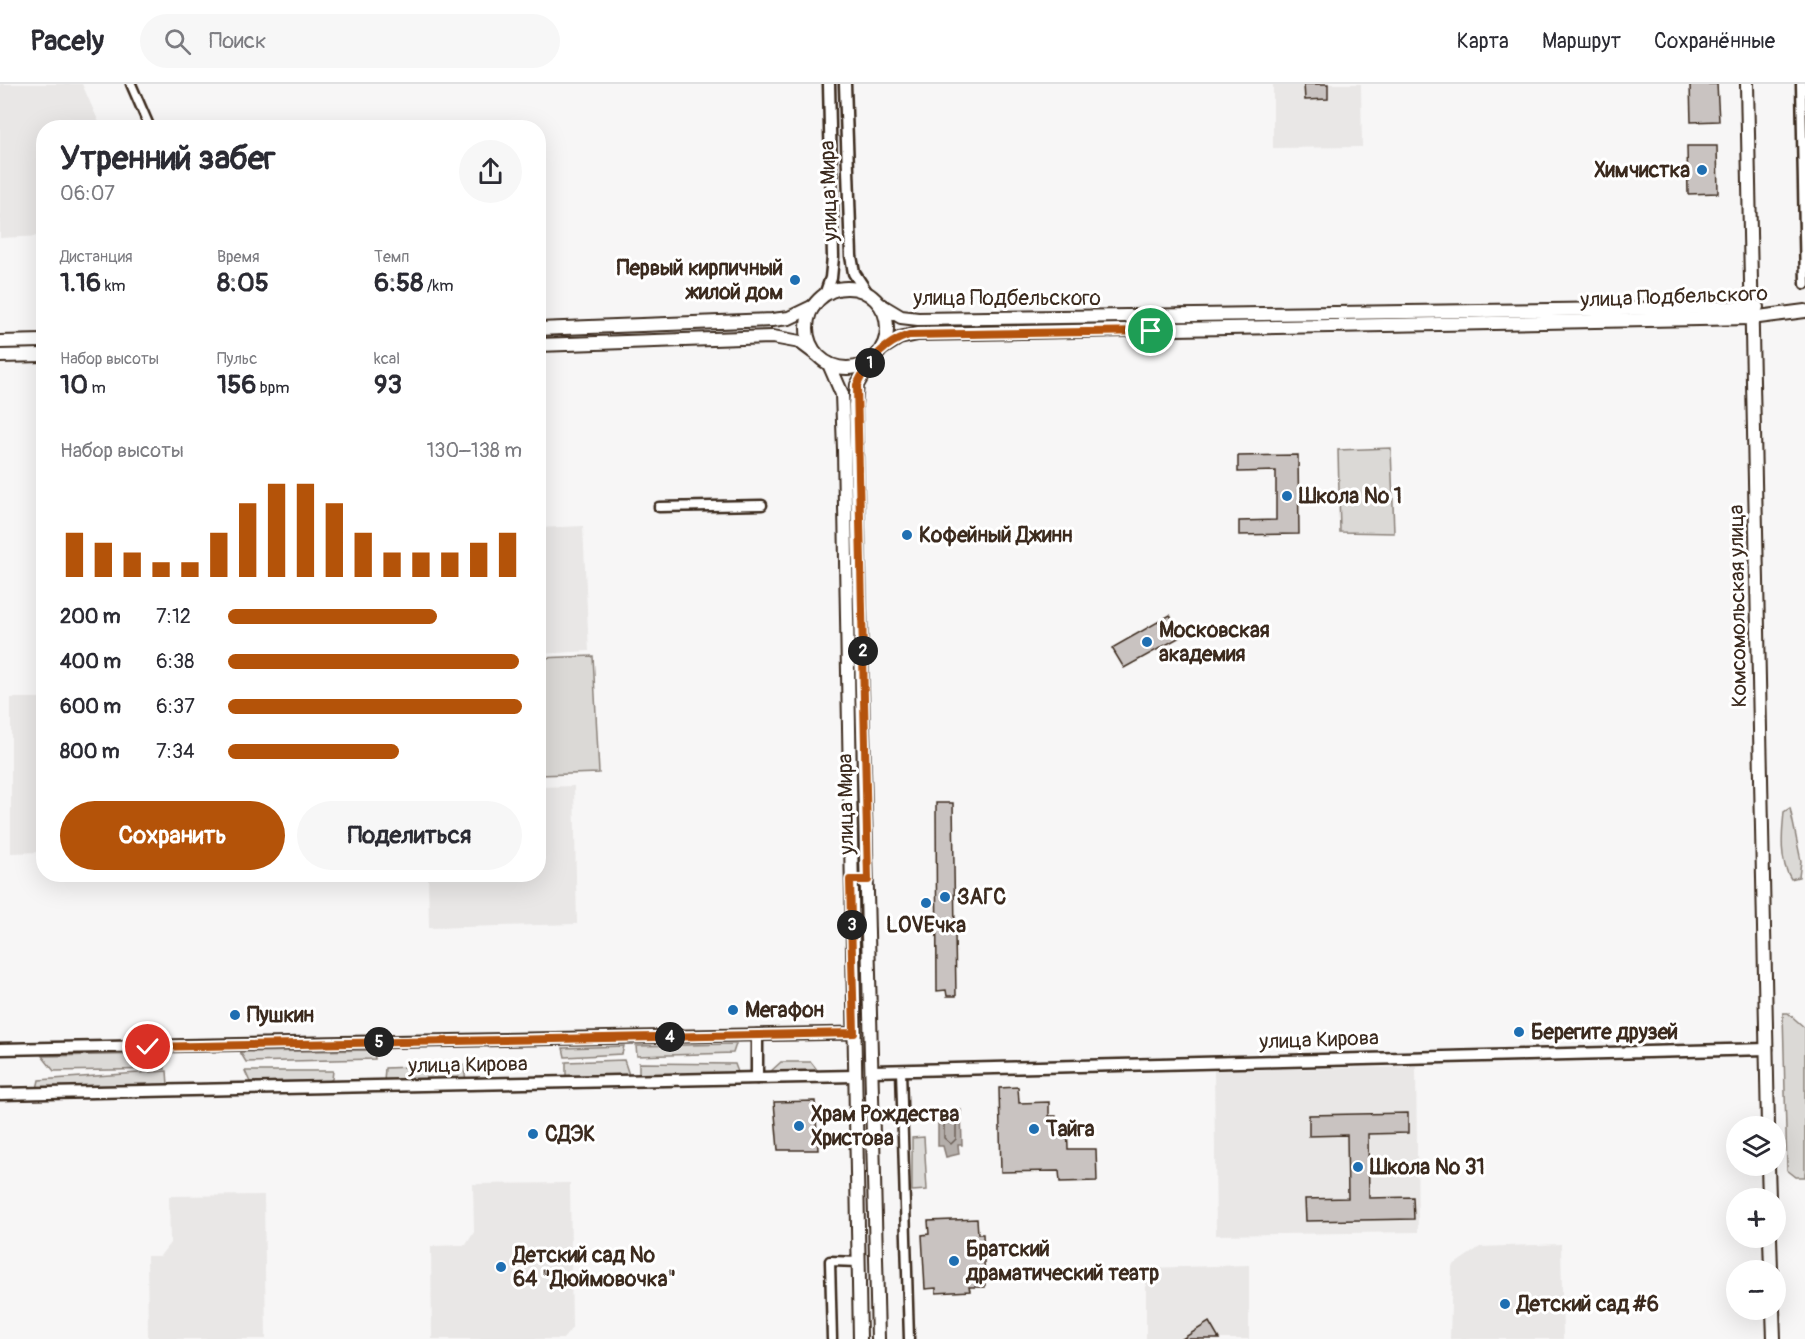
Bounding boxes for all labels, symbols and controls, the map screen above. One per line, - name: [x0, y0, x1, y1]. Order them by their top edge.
- search box: [140, 14, 560, 68]
- text: Pacely: [30, 24, 104, 59]
- icon: search: [161, 25, 194, 58]
- text: Поиск: [209, 27, 266, 55]
- text: Карта: [1457, 28, 1509, 55]
- text: Маршрут: [1542, 28, 1621, 55]
- text: Сохранённые: [1654, 28, 1775, 55]
- text: Утренний забег: [60, 138, 276, 179]
- button: share: [459, 140, 522, 203]
- street label: улица Мира: [814, 140, 844, 243]
- place label: Химчистка: [1594, 157, 1690, 184]
- marker: Химчистка: [1695, 163, 1709, 177]
- text: 06:07: [60, 181, 115, 206]
- text: Дистанция: [60, 247, 133, 267]
- text: Время: [217, 247, 260, 267]
- text: Темп: [374, 247, 409, 267]
- place label: Первый кирпичный жилой дом: [617, 255, 783, 306]
- text: 1.16: [60, 267, 101, 299]
- text: 8:05: [217, 267, 269, 299]
- text: 6:58: [374, 267, 423, 299]
- marker: Первый кирпичный жилой дом: [788, 273, 802, 287]
- text: km: [101, 276, 126, 296]
- text: /km: [423, 276, 453, 296]
- street label: улица Подбельского: [1579, 280, 1768, 314]
- street label: улица Подбельского: [912, 285, 1101, 312]
- pin: [1125, 305, 1176, 356]
- icon: arrive: [1134, 314, 1167, 347]
- pin: 1: [855, 348, 885, 378]
- text: Набор высоты: [60, 349, 159, 369]
- text: Пульс: [217, 349, 257, 369]
- text: kcal: [374, 349, 400, 369]
- text: 1: [867, 353, 873, 373]
- text: 10: [60, 369, 88, 401]
- text: 156: [217, 369, 256, 401]
- text: 93: [374, 369, 402, 401]
- text: m: [88, 378, 106, 398]
- text: bpm: [256, 378, 289, 398]
- text: Набор высоты: [60, 438, 184, 463]
- text: 130–138 m: [426, 438, 522, 463]
- place label: Школа № 1: [1298, 483, 1402, 510]
- marker: Школа № 1: [1280, 489, 1294, 503]
- street label: Комсомольская улица: [1723, 504, 1753, 708]
- place label: Кофейный Джинн: [919, 522, 1073, 549]
- marker: Кофейный Джинн: [900, 528, 914, 542]
- text: 200 m: [60, 604, 121, 629]
- text: 7:12: [156, 604, 191, 629]
- place label: Московская академия: [1159, 617, 1270, 668]
- marker: Московская академия: [1140, 635, 1154, 649]
- pin: 2: [848, 636, 878, 666]
- text: 2: [859, 641, 867, 661]
- text: 400 m: [60, 649, 121, 674]
- text: 6:38: [156, 649, 194, 674]
- text: 600 m: [60, 694, 121, 719]
- text: 6:37: [156, 694, 195, 719]
- text: 800 m: [60, 739, 120, 764]
- text: 7:34: [156, 739, 195, 764]
- street label: улица Мира: [832, 753, 860, 856]
- button: Сохранить: [60, 801, 285, 870]
- button: Поделиться: [297, 801, 522, 870]
- place label: ЗАГС: [957, 884, 1006, 911]
- marker: ЗАГС: [938, 890, 952, 904]
- marker: LOVEчка: [919, 896, 933, 910]
- pin: 3: [837, 910, 867, 940]
- place label: LOVEчка: [886, 912, 966, 939]
- text: 3: [848, 915, 856, 935]
- place label: Мегафон: [745, 997, 824, 1024]
- place label: Пушкин: [247, 1002, 314, 1029]
- marker: Мегафон: [726, 1003, 740, 1017]
- marker: Пушкин: [228, 1008, 242, 1022]
- place label: Берегите друзей: [1531, 1019, 1678, 1046]
- pin: [122, 1021, 173, 1072]
- pin: 4: [655, 1022, 685, 1052]
- street label: улица Кирова: [1258, 1024, 1379, 1056]
- marker: Берегите друзей: [1512, 1025, 1526, 1039]
- pin: 5: [364, 1027, 394, 1057]
- text: 4: [665, 1027, 675, 1047]
- icon: check: [131, 1030, 164, 1063]
- text: 5: [375, 1032, 383, 1052]
- street label: улица Кирова: [407, 1050, 528, 1080]
- place label: Храм Рождества Христова: [811, 1101, 960, 1152]
- place label: Тайга: [1045, 1116, 1095, 1143]
- map controls: [1726, 1116, 1786, 1320]
- button: layers: [1726, 1116, 1786, 1176]
- marker: Храм Рождества Христова: [792, 1119, 806, 1133]
- place label: СДЭК: [545, 1121, 595, 1148]
- marker: Тайга: [1027, 1122, 1041, 1136]
- marker: СДЭК: [526, 1127, 540, 1141]
- place label: Школа № 31: [1369, 1154, 1485, 1181]
- marker: Школа № 31: [1351, 1160, 1365, 1174]
- button: +: [1726, 1188, 1786, 1248]
- place label: Братский драматический театр: [965, 1236, 1159, 1287]
- place label: Детский сад № 64 "Дюймовочка": [511, 1242, 676, 1293]
- marker: Братский драматический театр: [947, 1254, 961, 1268]
- marker: Детский сад № 64 "Дюймовочка": [494, 1260, 508, 1274]
- button: −: [1726, 1260, 1786, 1320]
- place label: Детский сад #6: [1515, 1291, 1659, 1318]
- marker: Детский сад #6: [1498, 1297, 1512, 1311]

